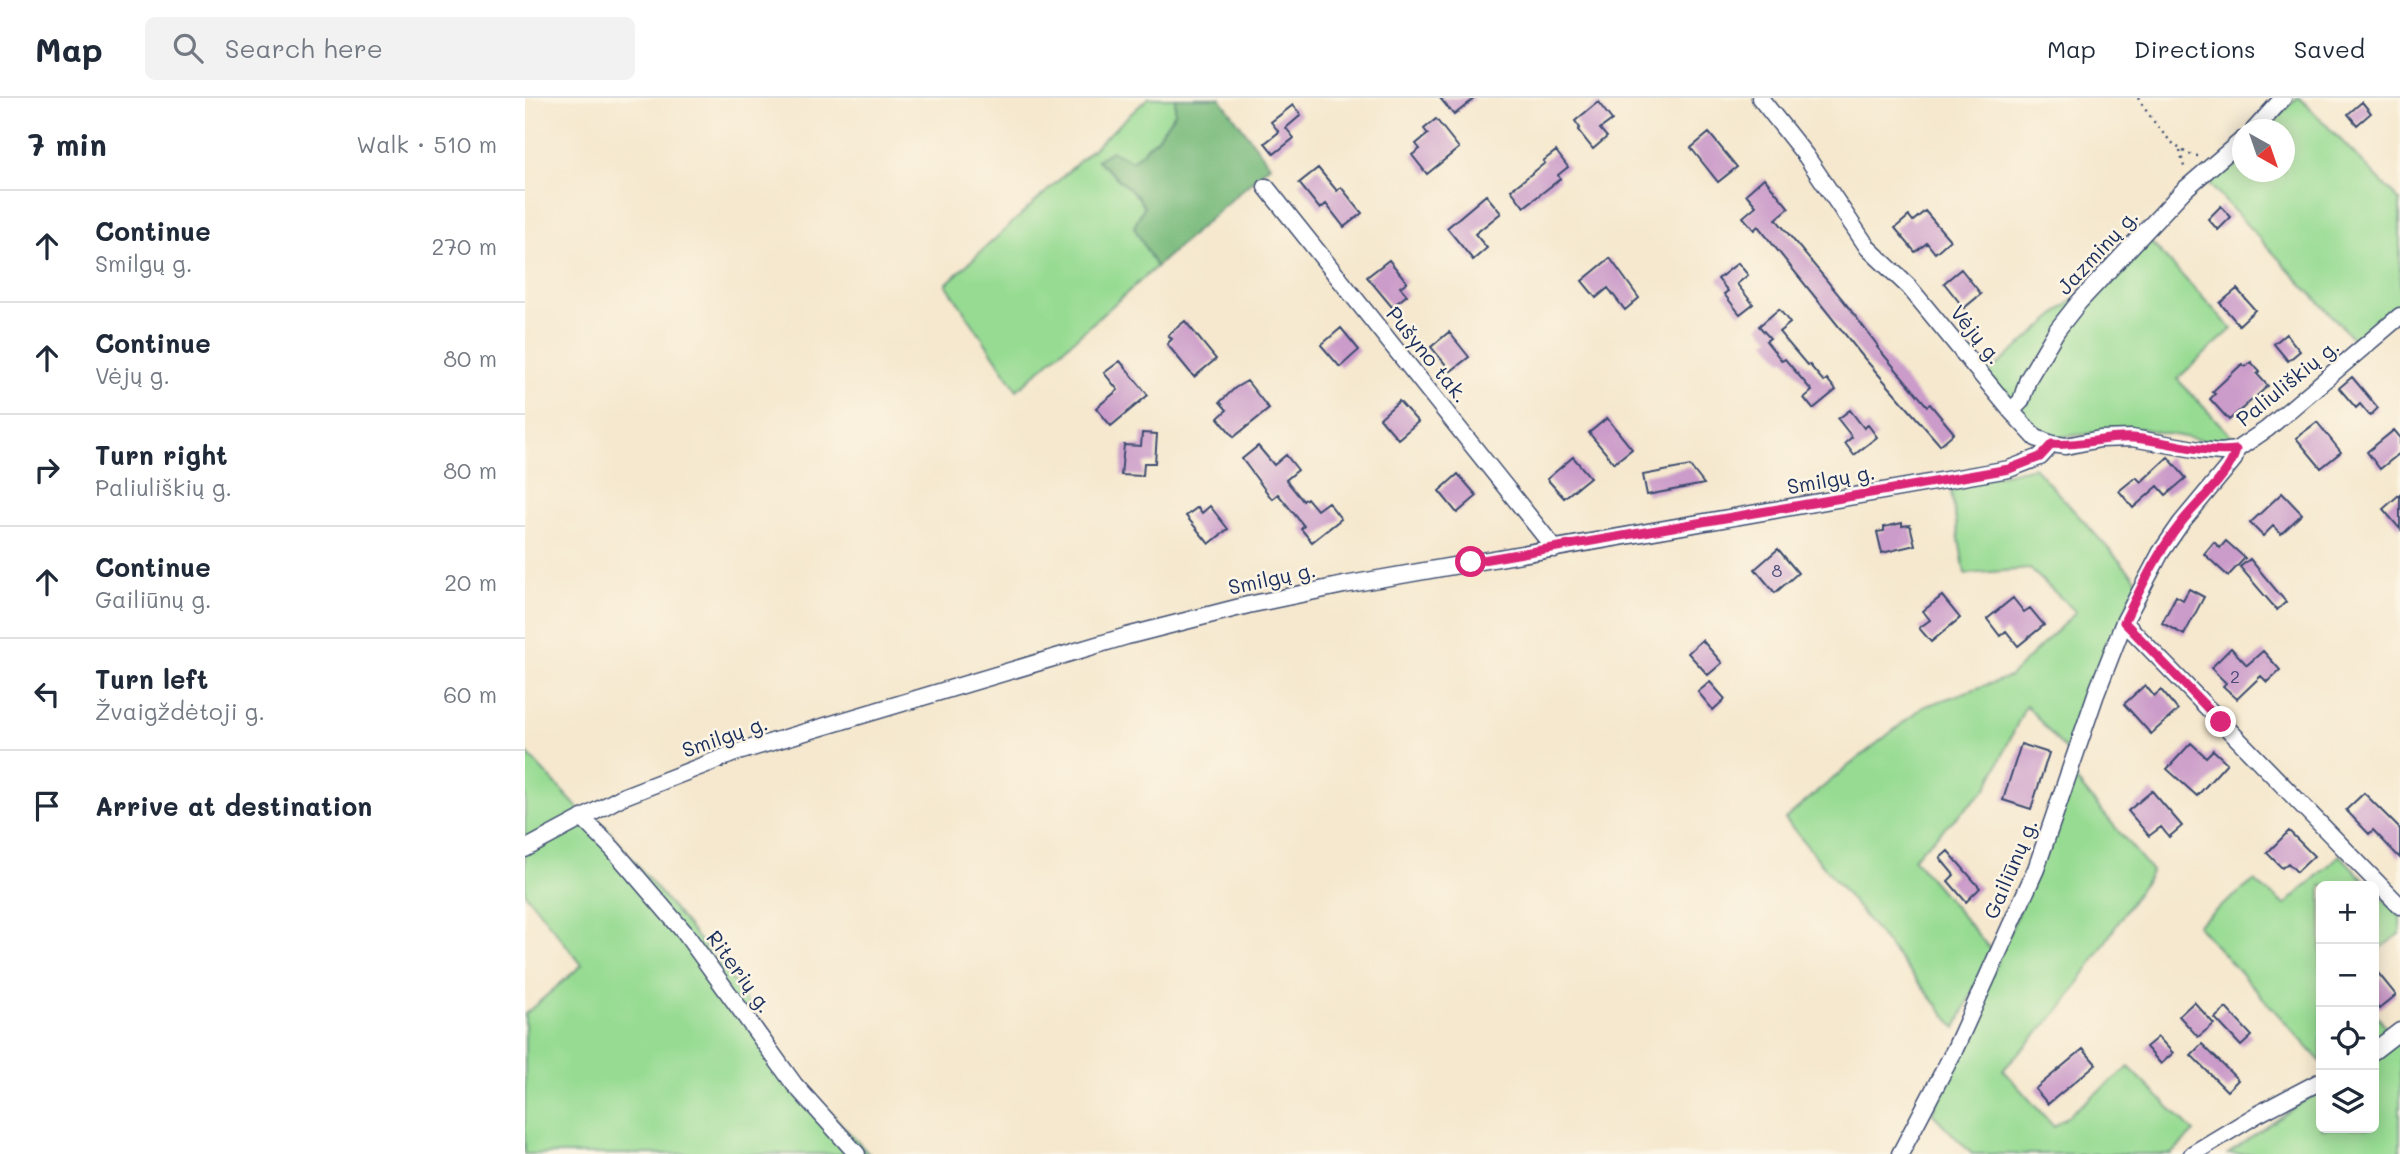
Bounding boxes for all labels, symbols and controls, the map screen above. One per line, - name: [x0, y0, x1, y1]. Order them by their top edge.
- search box: [145, 17, 635, 80]
- text: Map: [35, 27, 103, 70]
- icon: search: [169, 29, 207, 67]
- text: Search here: [225, 31, 383, 65]
- text: Map: [2047, 33, 2096, 64]
- text: Directions: [2134, 33, 2256, 64]
- text: Saved: [2294, 33, 2365, 64]
- north arrow: [2232, 119, 2295, 182]
- text: 7 min: [28, 124, 107, 164]
- text: Walk · 510 m: [356, 129, 497, 159]
- street label: Jazminų g.: [2050, 202, 2144, 300]
- text: Continue: [95, 214, 211, 248]
- icon: ahead: [28, 227, 66, 265]
- text: 270 m: [432, 231, 497, 261]
- text: Smilgų g.: [95, 248, 193, 278]
- street label: Vėjų g.: [1945, 299, 2009, 369]
- street label: Pušyno tak.: [1381, 300, 1475, 408]
- text: Continue: [95, 326, 211, 360]
- street label: Paliuliškių g.: [2230, 332, 2344, 432]
- icon: ahead: [28, 339, 66, 377]
- text: 80 m: [443, 343, 497, 373]
- text: Vėjų g.: [95, 360, 170, 390]
- text: Turn right: [95, 438, 228, 472]
- icon: right: [28, 451, 66, 489]
- text: 80 m: [443, 455, 497, 485]
- street label: Smilgų g.: [1785, 457, 1877, 500]
- text: Paliuliškių g.: [95, 472, 232, 502]
- route start: [1455, 546, 1486, 577]
- text: Continue: [95, 550, 211, 584]
- street label: Smilgų g.: [1225, 555, 1318, 600]
- house number: 8: [1772, 558, 1783, 582]
- icon: ahead: [28, 563, 66, 601]
- text: 20 m: [444, 567, 497, 597]
- text: Gailiūnų g.: [95, 584, 212, 614]
- text: Turn left: [95, 662, 208, 696]
- house number: 2: [2230, 664, 2240, 688]
- icon: left: [28, 675, 66, 713]
- text: 60 m: [443, 679, 497, 709]
- text: Žvaigždėtoji g.: [95, 696, 265, 726]
- route end: [2205, 706, 2236, 737]
- street label: Smilgų g.: [678, 708, 771, 763]
- icon: arrive: [28, 787, 66, 825]
- text: Arrive at destination: [95, 789, 372, 823]
- street label: Gailiūnų g.: [1976, 814, 2043, 923]
- map controls: [2316, 881, 2379, 1133]
- button: +: [2316, 881, 2379, 944]
- street label: Riterių g.: [701, 924, 779, 1018]
- button: −: [2316, 944, 2379, 1007]
- button: locate: [2316, 1007, 2379, 1070]
- button: layers: [2316, 1070, 2379, 1133]

